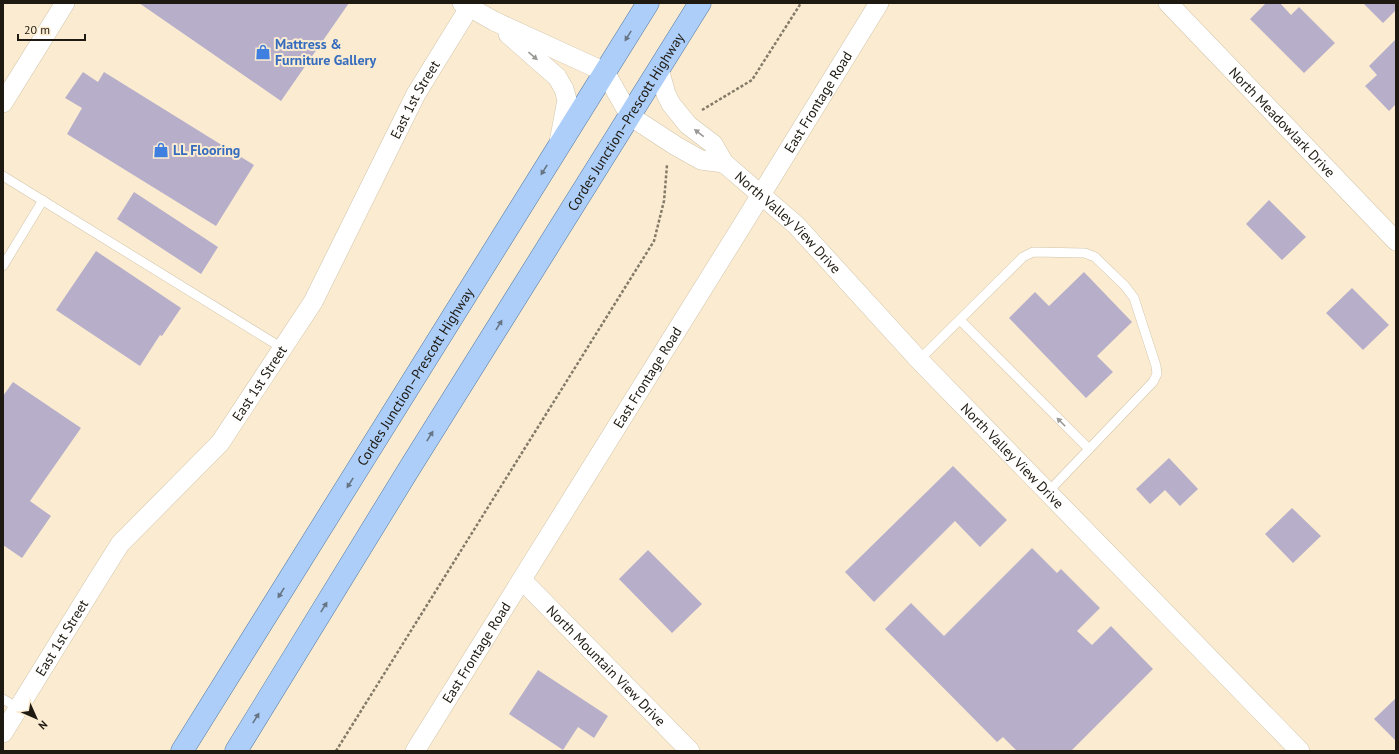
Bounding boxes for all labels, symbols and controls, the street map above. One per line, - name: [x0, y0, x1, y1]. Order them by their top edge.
- scale bar: [18, 16, 85, 42]
- text: 20 m: [24, 22, 50, 37]
- street label: Cordes Junction–Prescott Highway: [563, 29, 688, 214]
- one-way arrow: [624, 30, 631, 42]
- place label: Mattress & Furniture Gallery: [275, 35, 376, 69]
- shop icon: Mattress & Furniture Gallery: [254, 43, 272, 61]
- street label: East Frontage Road: [780, 48, 856, 156]
- one-way arrow: [528, 52, 539, 61]
- street label: East 1st Street: [386, 57, 444, 142]
- street label: North Meadowlark Drive: [1225, 63, 1339, 181]
- one-way arrow: [694, 129, 705, 138]
- shop icon: LL Flooring: [152, 141, 170, 159]
- place label: LL Flooring: [173, 141, 240, 159]
- one-way arrow: [540, 164, 547, 176]
- street label: North Valley View Drive: [731, 167, 845, 277]
- street label: Cordes Junction–Prescott Highway: [353, 284, 478, 469]
- one-way arrow: [495, 320, 503, 331]
- street label: East Frontage Road: [609, 323, 686, 431]
- street label: East 1st Street: [228, 342, 291, 424]
- street label: North Valley View Drive: [957, 399, 1068, 512]
- one-way arrow: [1056, 417, 1066, 427]
- one-way arrow: [426, 431, 434, 441]
- one-way arrow: [346, 477, 353, 488]
- one-way arrow: [277, 587, 284, 599]
- street label: East 1st Street: [31, 596, 92, 679]
- street label: East Frontage Road: [438, 599, 515, 706]
- one-way arrow: [321, 601, 328, 613]
- street label: North Mountain View Drive: [543, 601, 669, 730]
- north arrow: [16, 698, 56, 738]
- one-way arrow: [253, 712, 260, 724]
- text: N: [36, 718, 51, 733]

